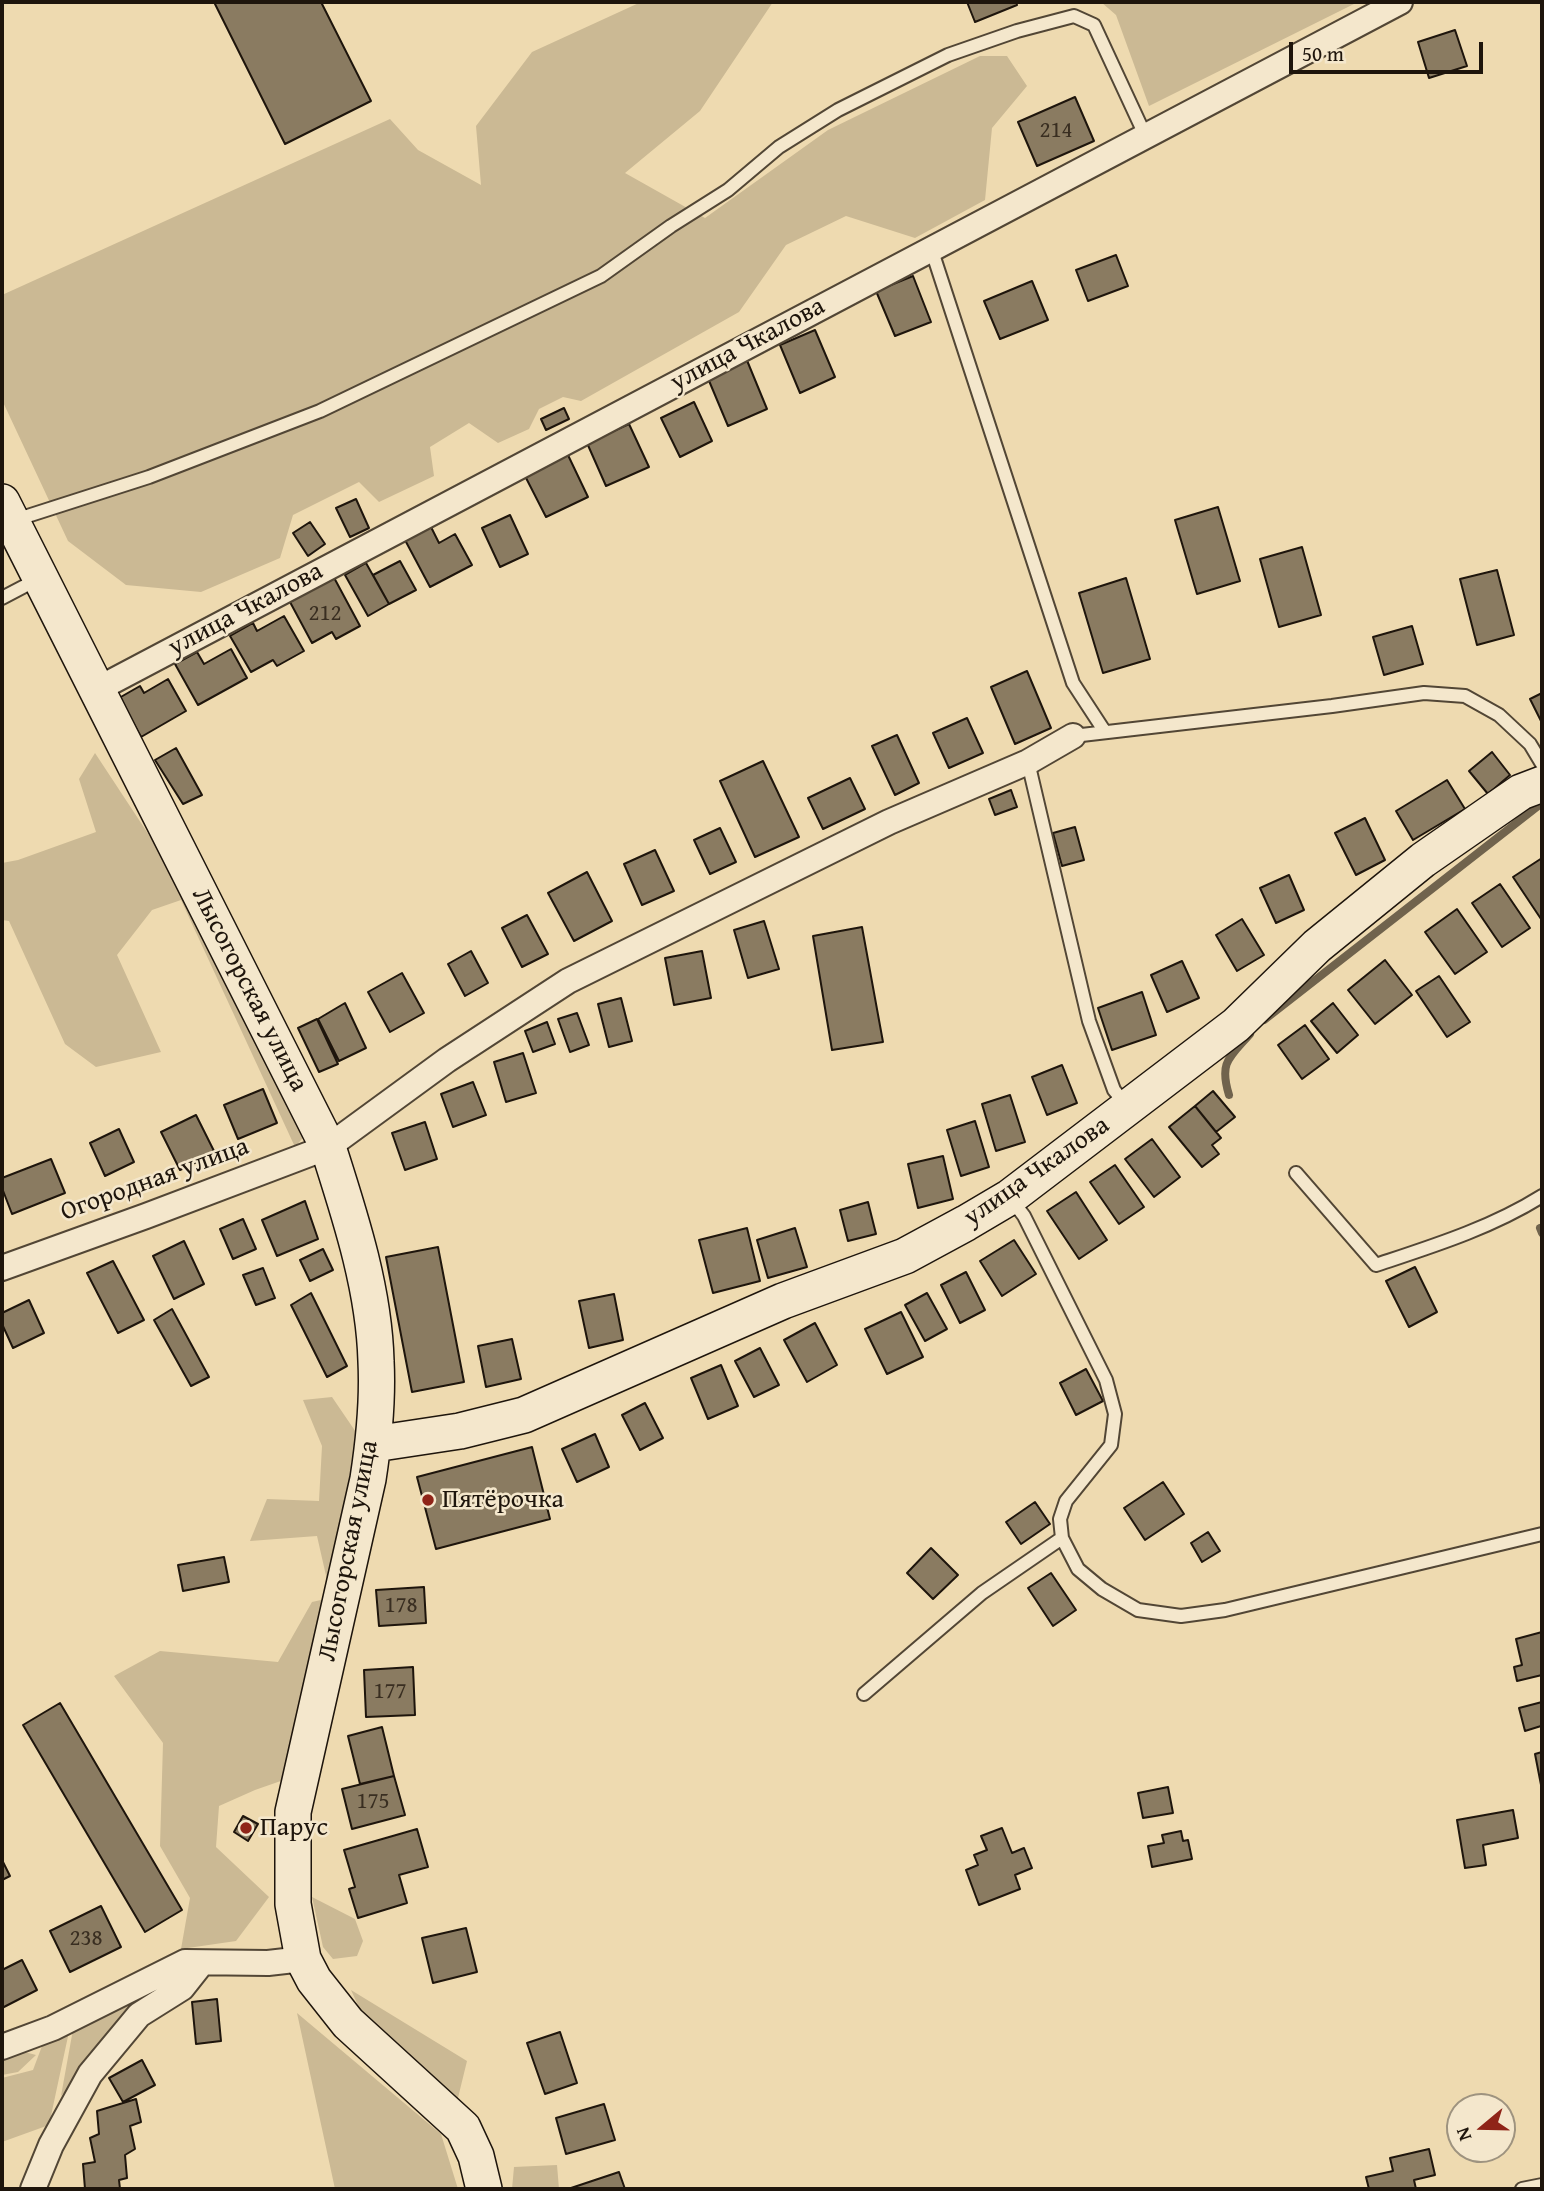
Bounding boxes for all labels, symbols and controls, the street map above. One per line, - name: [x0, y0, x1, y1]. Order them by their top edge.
- scale bar: [1292, 28, 1486, 72]
- text: 50 m: [1302, 38, 1344, 69]
- house number: 214: [1039, 117, 1073, 145]
- street label: улица Чкалова: [665, 291, 831, 399]
- street label: улица Чкалова: [163, 556, 329, 664]
- house number: 212: [308, 600, 342, 628]
- street label: Лысогорская улица: [184, 883, 314, 1097]
- street label: улица Чкалова: [958, 1110, 1116, 1234]
- street label: Огородная улица: [57, 1131, 253, 1229]
- street label: Лысогорская улица: [312, 1438, 386, 1664]
- place label: Пятёрочка: [442, 1484, 564, 1516]
- marker: Пятёрочка: [420, 1492, 436, 1508]
- house number: 178: [384, 1592, 418, 1620]
- house number: 177: [373, 1678, 407, 1706]
- house number: 175: [356, 1788, 390, 1816]
- place label: Парус: [260, 1812, 328, 1844]
- marker: Парус: [238, 1820, 254, 1836]
- house number: 238: [69, 1925, 103, 1953]
- north arrow: [1446, 2093, 1516, 2163]
- text: N: [1448, 2124, 1478, 2145]

